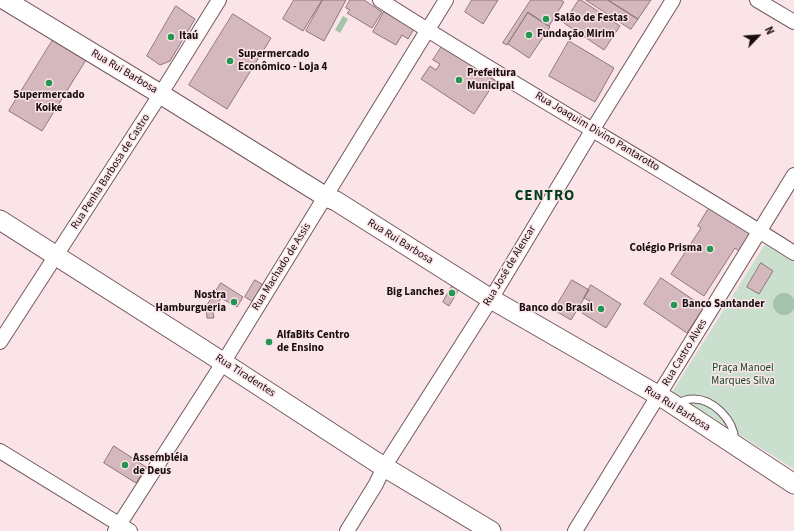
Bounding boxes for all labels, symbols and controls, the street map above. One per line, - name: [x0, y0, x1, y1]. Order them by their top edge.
- place label: Salão de Festas: [554, 12, 628, 26]
- marker: Salão de Festas: [541, 14, 551, 24]
- north arrow: [738, 16, 778, 56]
- text: N: [761, 24, 778, 37]
- place label: Fundação Mirim: [537, 28, 615, 42]
- place label: Itaú: [179, 30, 198, 44]
- marker: Fundação Mirim: [524, 30, 534, 40]
- marker: Itaú: [166, 32, 176, 42]
- street label: Rua Rui Barbosa: [88, 47, 160, 97]
- place label: Supermercado Econômico - Loja 4: [238, 48, 327, 74]
- marker: Supermercado Econômico - Loja 4: [225, 56, 235, 66]
- place label: Prefeitura Municipal: [467, 67, 516, 93]
- marker: Prefeitura Municipal: [454, 75, 464, 85]
- marker: Supermercado Koike: [44, 78, 54, 88]
- place label: Supermercado Koike: [13, 89, 85, 115]
- street label: Rua Joaquim Divino Pantarotto: [532, 89, 662, 175]
- street label: Rua Penha Barbosa de Castro: [69, 112, 153, 232]
- district label: CENTRO: [515, 188, 575, 206]
- street label: Rua Rui Barbosa: [365, 216, 435, 268]
- street label: Rua Machado de Assis: [250, 221, 314, 313]
- street label: Rua José de Alencar: [481, 223, 539, 309]
- place label: Colégio Prisma: [629, 242, 702, 256]
- marker: Colégio Prisma: [705, 244, 715, 254]
- place label: Big Lanches: [386, 286, 444, 300]
- marker: Big Lanches: [447, 288, 457, 298]
- place label: Nostra Hamburgueria: [156, 289, 226, 315]
- marker: Nostra Hamburgueria: [229, 297, 239, 307]
- place label: Banco Santander: [682, 298, 765, 312]
- marker: Banco Santander: [669, 300, 679, 310]
- place label: Banco do Brasil: [519, 302, 593, 316]
- marker: Banco do Brasil: [596, 304, 606, 314]
- street label: Rua Castro Alves: [660, 317, 710, 389]
- place label: AlfaBits Centro de Ensino: [277, 329, 350, 355]
- marker: AlfaBits Centro de Ensino: [264, 337, 274, 347]
- street label: Rua Tiradentes: [213, 352, 277, 400]
- park label: Praça Manoel Marques Silva: [711, 362, 775, 388]
- street label: Rua Rui Barbosa: [642, 383, 712, 435]
- place label: Assembléia de Deus: [133, 452, 188, 478]
- marker: Assembléia de Deus: [120, 460, 130, 470]

